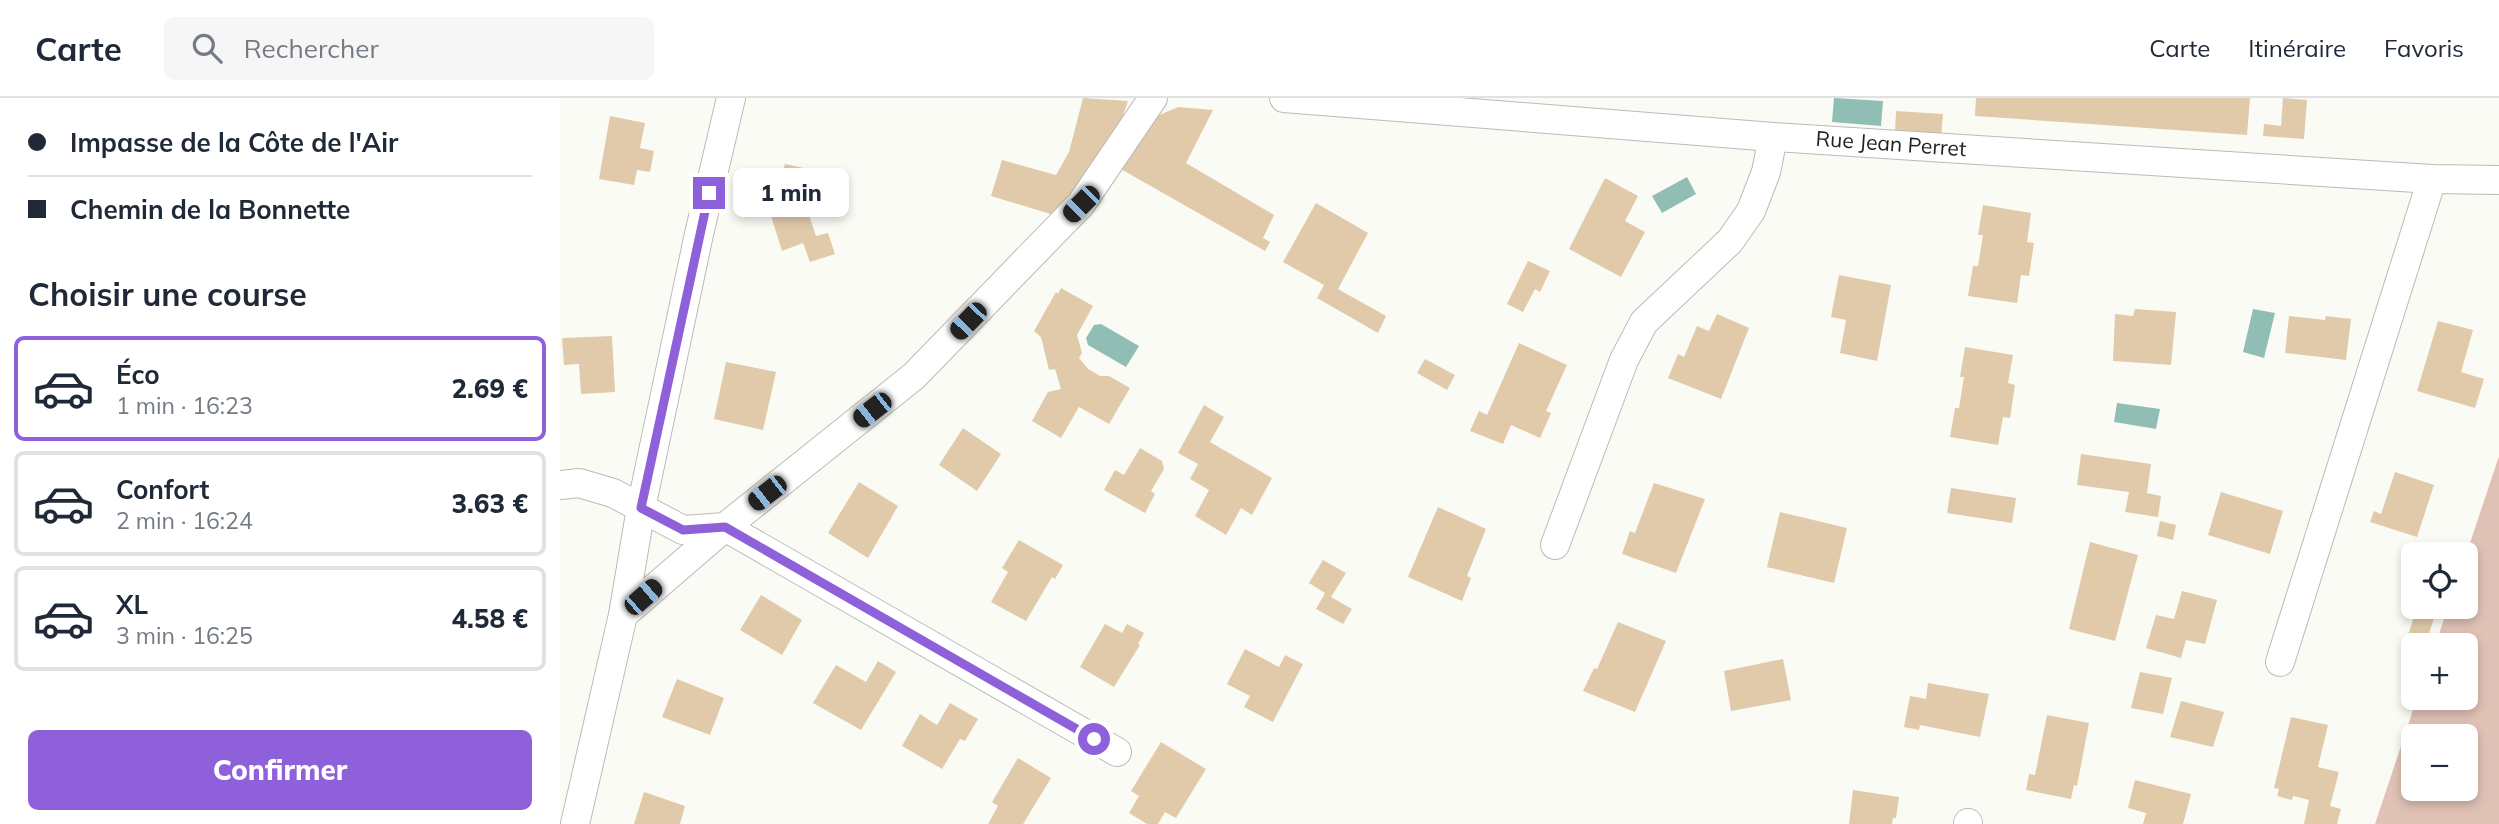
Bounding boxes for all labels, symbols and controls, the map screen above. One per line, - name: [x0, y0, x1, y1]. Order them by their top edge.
- search box: [164, 17, 654, 80]
- text: Carte: [35, 28, 122, 69]
- icon: search: [188, 29, 226, 67]
- text: Rechercher: [244, 32, 379, 65]
- text: Carte: [2149, 33, 2210, 63]
- text: Itinéraire: [2248, 33, 2346, 63]
- text: Favoris: [2384, 33, 2464, 63]
- street label: Rue Jean Perret: [1815, 125, 1967, 161]
- text: Impasse de la Côte de l'Air: [70, 126, 398, 159]
- callout: 1 min: [734, 168, 849, 217]
- route end: [693, 177, 725, 209]
- text: 1 min: [760, 178, 822, 207]
- car: [1059, 182, 1104, 226]
- text: Chemin de la Bonnette: [70, 193, 350, 226]
- text: Choisir une course: [28, 274, 307, 314]
- car: [946, 299, 991, 343]
- icon: car: [32, 357, 95, 420]
- text: Éco: [116, 358, 160, 391]
- text: 2.69 €: [452, 372, 528, 405]
- car: [849, 389, 896, 431]
- text: 1 min · 16:23: [116, 391, 253, 420]
- icon: car: [32, 472, 95, 535]
- car: [744, 472, 791, 514]
- text: Confort: [116, 473, 209, 506]
- text: 3.63 €: [452, 487, 528, 520]
- text: 2 min · 16:24: [116, 506, 253, 535]
- map controls: [2401, 542, 2478, 801]
- button: locate: [2401, 542, 2478, 619]
- car: [621, 575, 666, 619]
- icon: car: [32, 587, 95, 650]
- text: XL: [116, 588, 148, 621]
- text: 4.58 €: [452, 602, 528, 635]
- text: 3 min · 16:25: [116, 621, 253, 650]
- button: +: [2401, 633, 2478, 710]
- route start: [1078, 723, 1110, 755]
- button: −: [2401, 724, 2478, 801]
- button: Confirmer: [28, 730, 532, 810]

